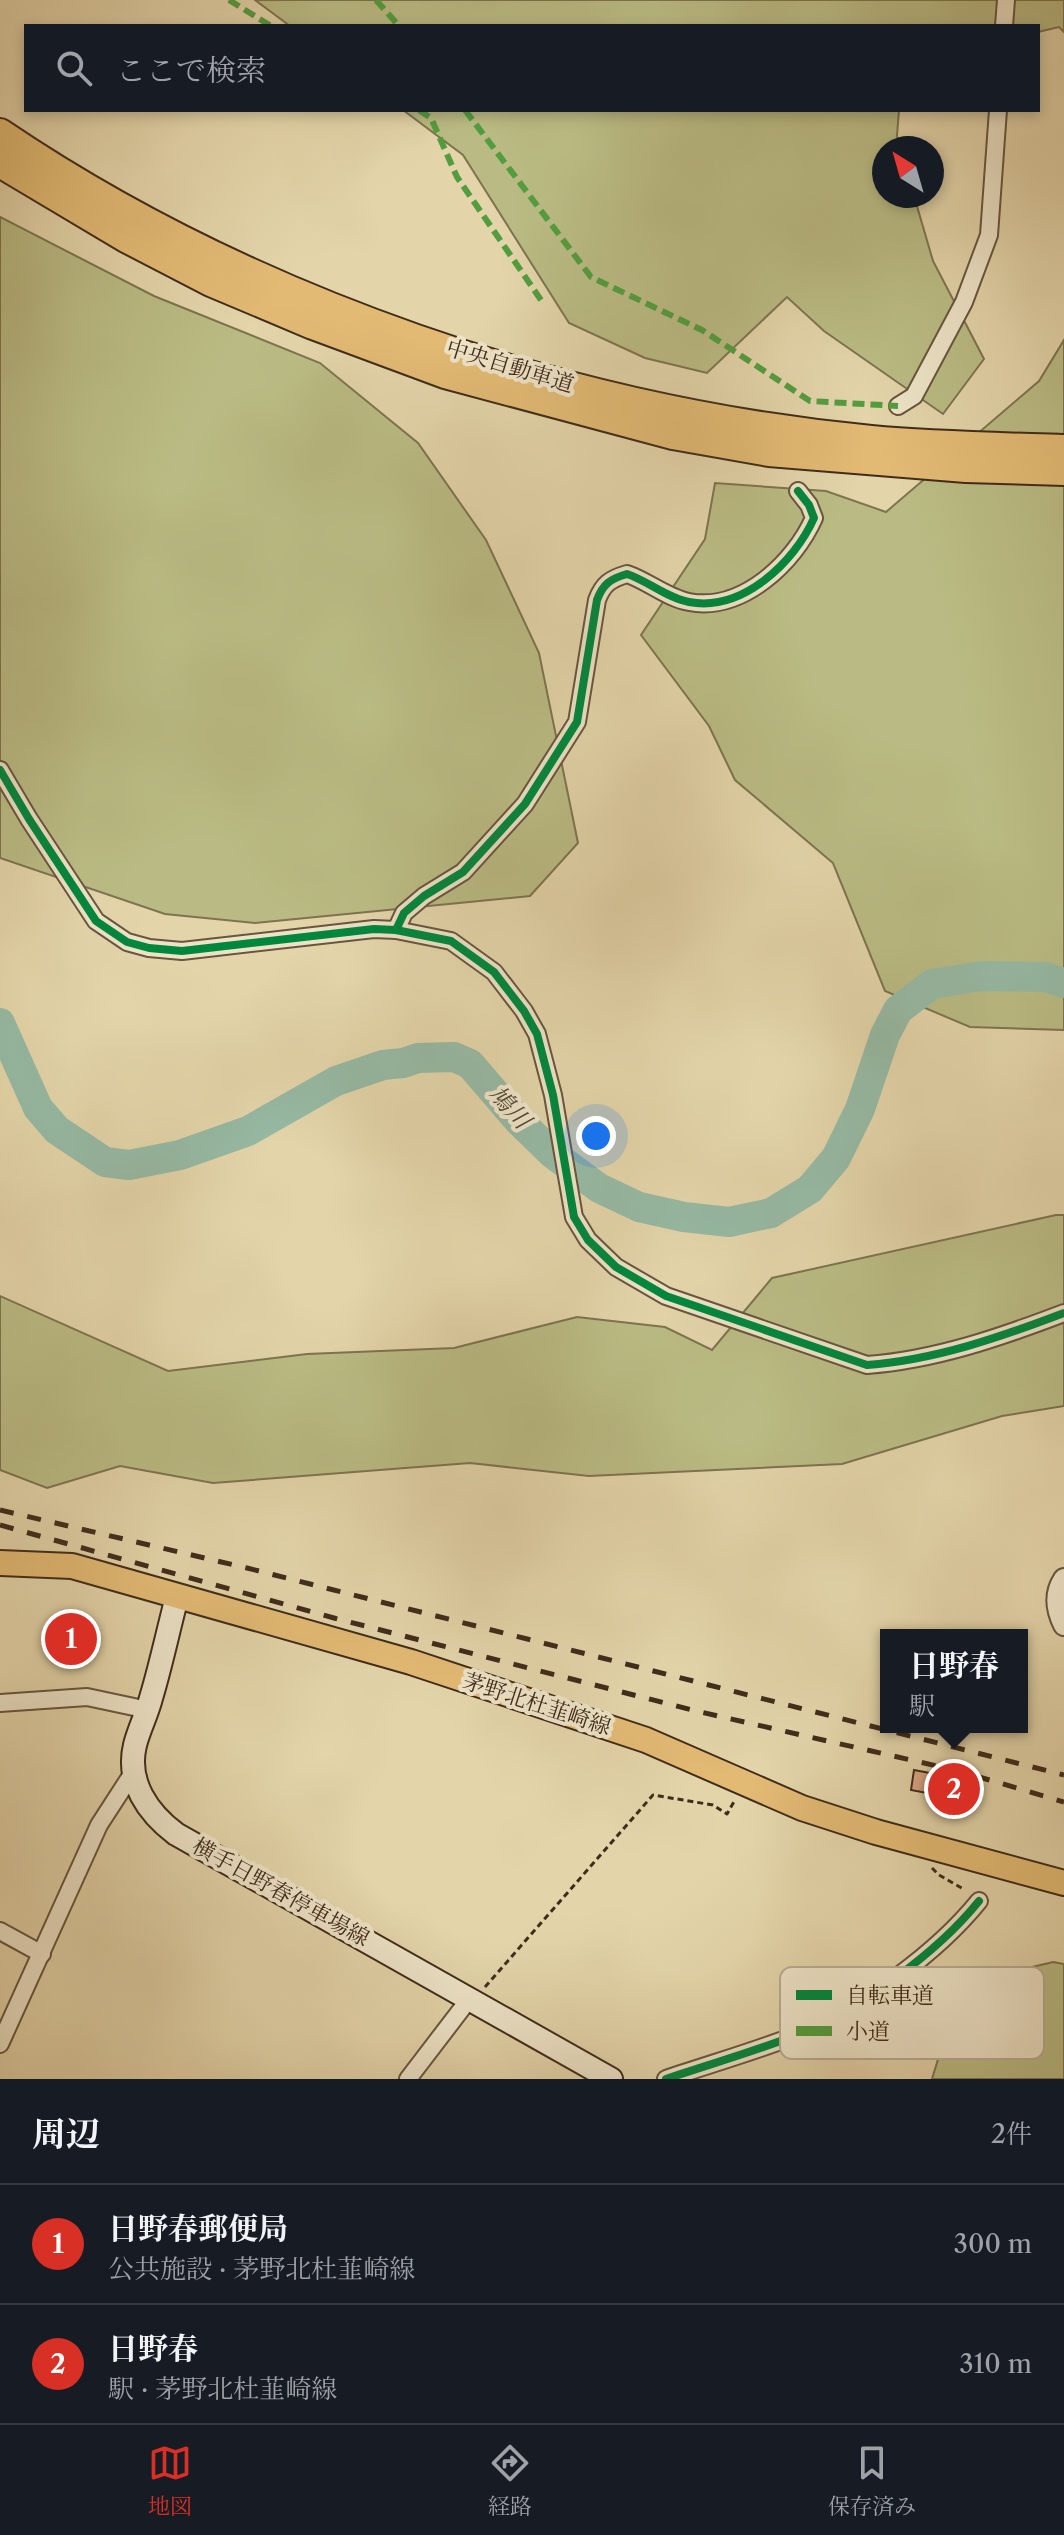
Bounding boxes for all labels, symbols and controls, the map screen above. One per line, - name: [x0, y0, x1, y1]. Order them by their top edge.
- search box: [24, 24, 1040, 112]
- icon: search: [52, 46, 96, 90]
- text: ここで検索: [116, 52, 266, 89]
- north arrow: [872, 136, 944, 208]
- street label: 中央自動車道: [443, 334, 577, 398]
- water label: 鳩川: [483, 1080, 539, 1137]
- your location: [576, 1116, 616, 1156]
- pin: 1: [45, 1609, 97, 1669]
- popup: [880, 1629, 1028, 1733]
- text: 日野春: [909, 1647, 999, 1684]
- street label: 茅野北杜韮崎線: [460, 1667, 614, 1741]
- text: 駅: [909, 1690, 935, 1722]
- pin: 2: [928, 1759, 980, 1819]
- street label: 横手日野春停車場線: [188, 1832, 374, 1952]
- legend: [780, 1967, 1044, 2059]
- text: 自転車道: [846, 1982, 934, 2009]
- text: 小道: [846, 2018, 890, 2045]
- text: 周辺: [32, 2113, 100, 2155]
- text: 2件: [991, 2118, 1032, 2150]
- text: 日野春郵便局: [108, 2210, 288, 2247]
- text: 1: [52, 2228, 64, 2260]
- text: 300 m: [954, 2228, 1032, 2260]
- text: 公共施設 · 茅野北杜韮崎線: [108, 2253, 415, 2285]
- text: 日野春: [108, 2330, 198, 2367]
- text: 2: [50, 2348, 66, 2380]
- text: 310 m: [959, 2348, 1032, 2380]
- text: 駅 · 茅野北杜韮崎線: [108, 2373, 337, 2405]
- tab: 地図: [148, 2441, 192, 2520]
- tab: 経路: [488, 2441, 532, 2520]
- tab: 保存済み: [828, 2441, 916, 2520]

